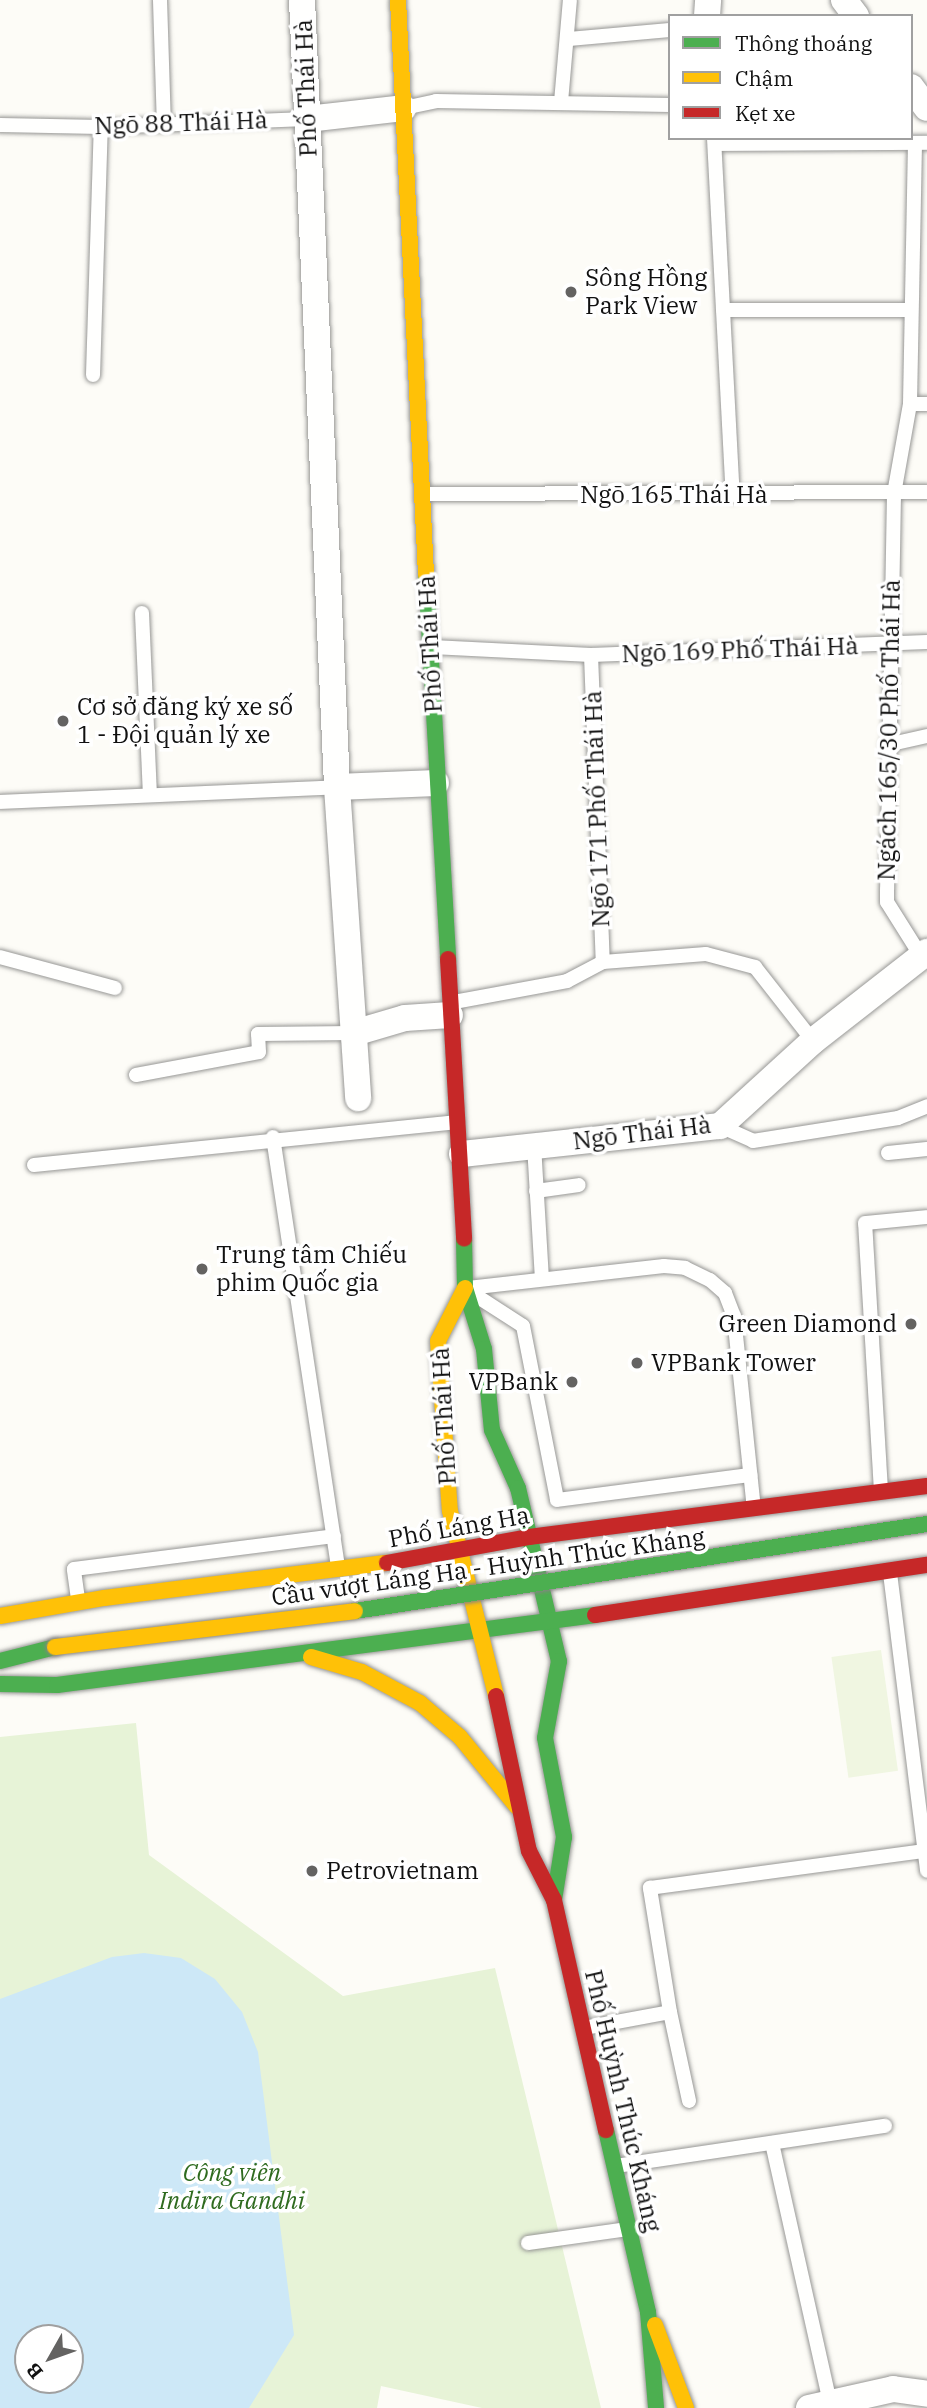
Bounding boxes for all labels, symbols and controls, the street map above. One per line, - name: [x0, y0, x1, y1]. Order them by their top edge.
- legend: [668, 14, 913, 140]
- street label: Phố Thái Hà: [289, 19, 323, 157]
- text: Thông thoáng: [735, 29, 872, 57]
- text: Chậm: [735, 64, 793, 92]
- text: Kẹt xe: [735, 99, 796, 127]
- street label: Ngõ 88 Thái Hà: [94, 106, 268, 140]
- place label: Sông Hồng Park View: [585, 264, 707, 320]
- marker: Sông Hồng Park View: [563, 284, 579, 300]
- street label: Ngõ 165 Thái Hà: [580, 481, 768, 509]
- street label: Phố Thái Hà: [412, 574, 448, 714]
- street label: Ngách 165/30 Phố Thái Hà: [872, 579, 906, 881]
- street label: Ngõ 169 Phố Thái Hà: [621, 631, 859, 669]
- street label: Ngõ 171 Phố Thái Hà: [578, 690, 616, 928]
- place label: Cơ sở đăng ký xe số 1 - Đội quản lý xe: [77, 693, 293, 749]
- marker: Cơ sở đăng ký xe số 1 - Đội quản lý xe: [55, 713, 71, 729]
- street label: Ngõ Thái Hà: [571, 1110, 713, 1156]
- place label: Trung tâm Chiếu phim Quốc gia: [216, 1241, 407, 1297]
- marker: Trung tâm Chiếu phim Quốc gia: [194, 1261, 210, 1277]
- place label: Green Diamond: [718, 1310, 897, 1338]
- marker: Green Diamond: [903, 1316, 919, 1332]
- street label: Phố Thái Hà: [426, 1346, 462, 1486]
- place label: VPBank Tower: [651, 1349, 816, 1377]
- marker: VPBank Tower: [629, 1355, 645, 1371]
- place label: VPBank: [469, 1368, 558, 1396]
- marker: VPBank: [564, 1374, 580, 1390]
- street label: Phố Láng Hạ: [386, 1500, 532, 1554]
- street label: Cầu vượt Láng Hạ - Huỳnh Thúc Kháng: [270, 1522, 706, 1612]
- place label: Petrovietnam: [326, 1857, 479, 1885]
- marker: Petrovietnam: [304, 1863, 320, 1879]
- street label: Phố Huỳnh Thúc Kháng: [579, 1967, 667, 2235]
- park label: Công viên Indira Gandhi: [159, 2159, 305, 2215]
- north arrow: [14, 2324, 84, 2394]
- text: B: [21, 2358, 48, 2384]

